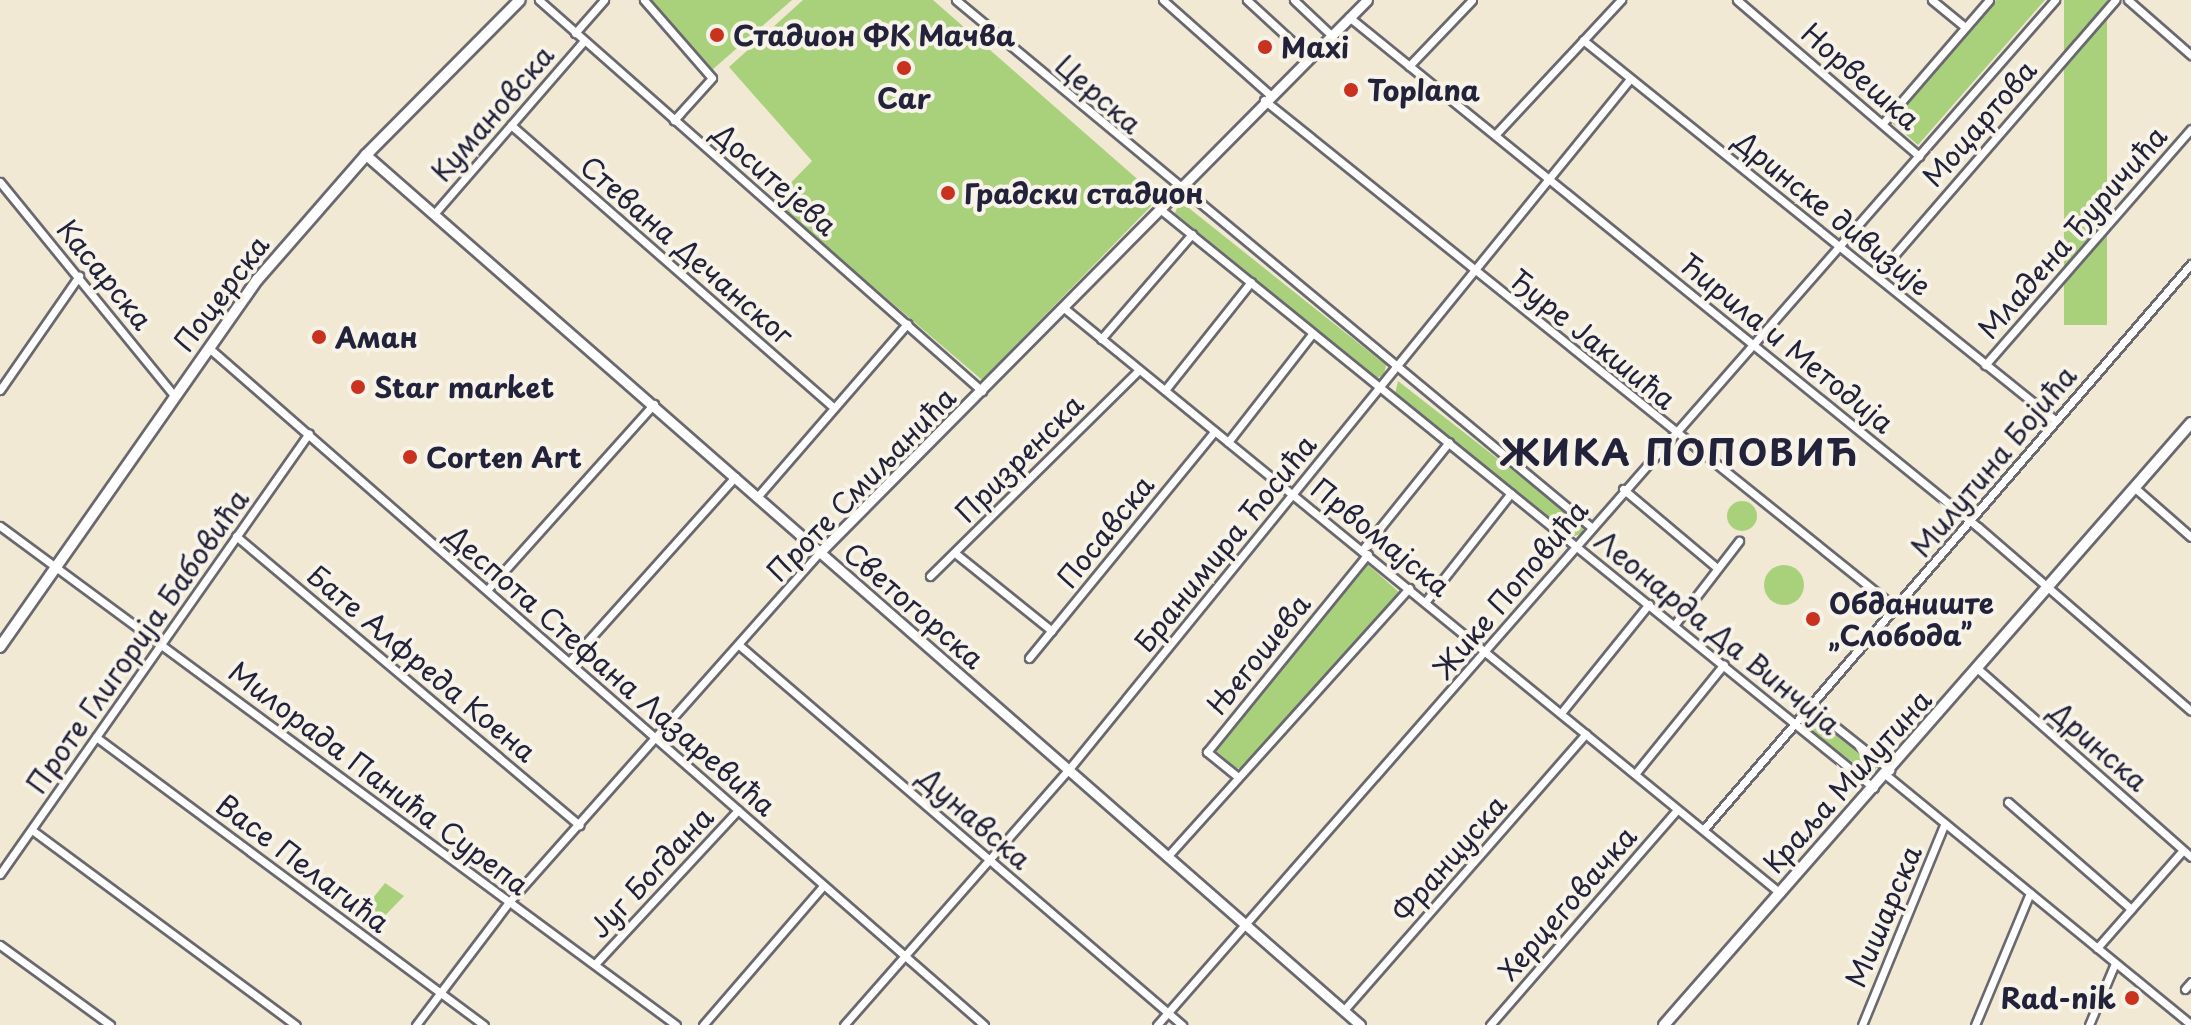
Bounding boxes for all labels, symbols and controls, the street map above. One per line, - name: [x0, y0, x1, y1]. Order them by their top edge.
- street label: Норвешка: [1795, 16, 1927, 136]
- place label: Стадион ФК Мачва: [733, 18, 1017, 52]
- marker: Стадион ФК Мачва: [708, 26, 726, 44]
- place label: Maxi: [1281, 30, 1349, 64]
- street label: Кумановска: [424, 38, 560, 188]
- marker: Maxi: [1256, 38, 1274, 56]
- street label: Церска: [1049, 48, 1149, 140]
- street label: Моцартова: [1915, 53, 2043, 193]
- marker: Car: [895, 59, 913, 77]
- place label: Toplana: [1367, 73, 1480, 107]
- place label: Car: [877, 81, 931, 115]
- marker: Toplana: [1342, 81, 1360, 99]
- street label: Доситејева: [706, 116, 844, 242]
- street label: Младена Ђуричића: [1970, 118, 2174, 346]
- street label: Дринске дивизије: [1728, 123, 1938, 303]
- street label: Стевана Дечанског: [574, 149, 800, 351]
- place label: Градски стадион: [964, 176, 1205, 210]
- marker: Градски стадион: [939, 184, 957, 202]
- street label: Касарска: [50, 212, 160, 336]
- street label: Поцерска: [166, 228, 276, 358]
- street label: Ћирила и Методија: [1672, 246, 1902, 440]
- street label: Ђуре Јакшића: [1503, 262, 1683, 416]
- place label: Аман: [335, 320, 418, 354]
- marker: Аман: [310, 328, 328, 346]
- street label: Милутина Бојића: [1903, 358, 2083, 564]
- place label: Star market: [374, 370, 554, 404]
- marker: Star market: [349, 378, 367, 396]
- street label: Проте Смиљанића: [759, 379, 963, 589]
- street label: Призренска: [948, 387, 1090, 529]
- street label: Бранимира Ћосића: [1127, 427, 1323, 659]
- district label: ЖИКА ПОПОВИЋ: [1502, 430, 1858, 474]
- place label: Corten Art: [426, 440, 583, 474]
- marker: Corten Art: [401, 448, 419, 466]
- street label: Посавска: [1050, 468, 1160, 594]
- street label: Првомајска: [1305, 471, 1457, 603]
- street label: Проте Глигорија Бабовића: [19, 482, 255, 800]
- street label: Жике Поповића: [1426, 493, 1594, 685]
- street label: Деспота Стефана Лазаревића: [440, 518, 782, 822]
- street label: Леонарда Да Винчија: [1589, 523, 1847, 741]
- street label: Светогорска: [837, 535, 991, 675]
- street label: Бате Алфреда Коена: [300, 557, 544, 769]
- place label: Обданиште „Слобода”: [1829, 586, 1994, 652]
- street label: Његошева: [1199, 587, 1317, 721]
- marker: Обданиште „Слобода”: [1804, 610, 1822, 628]
- street label: Милорада Панића Сурепа: [221, 653, 537, 903]
- street label: Краља Милутина: [1755, 681, 1939, 881]
- street label: Дринска: [2043, 694, 2155, 798]
- street label: Дунавска: [912, 760, 1038, 876]
- street label: Васе Пелагића: [210, 787, 396, 939]
- street label: Француска: [1385, 788, 1513, 928]
- street label: Југ Богдана: [581, 799, 721, 945]
- street label: Херцеговачка: [1491, 819, 1643, 987]
- street label: Мишарска: [1838, 840, 1928, 992]
- place label: Rad-nik: [2001, 981, 2116, 1015]
- marker: Rad-nik: [2123, 989, 2141, 1007]

